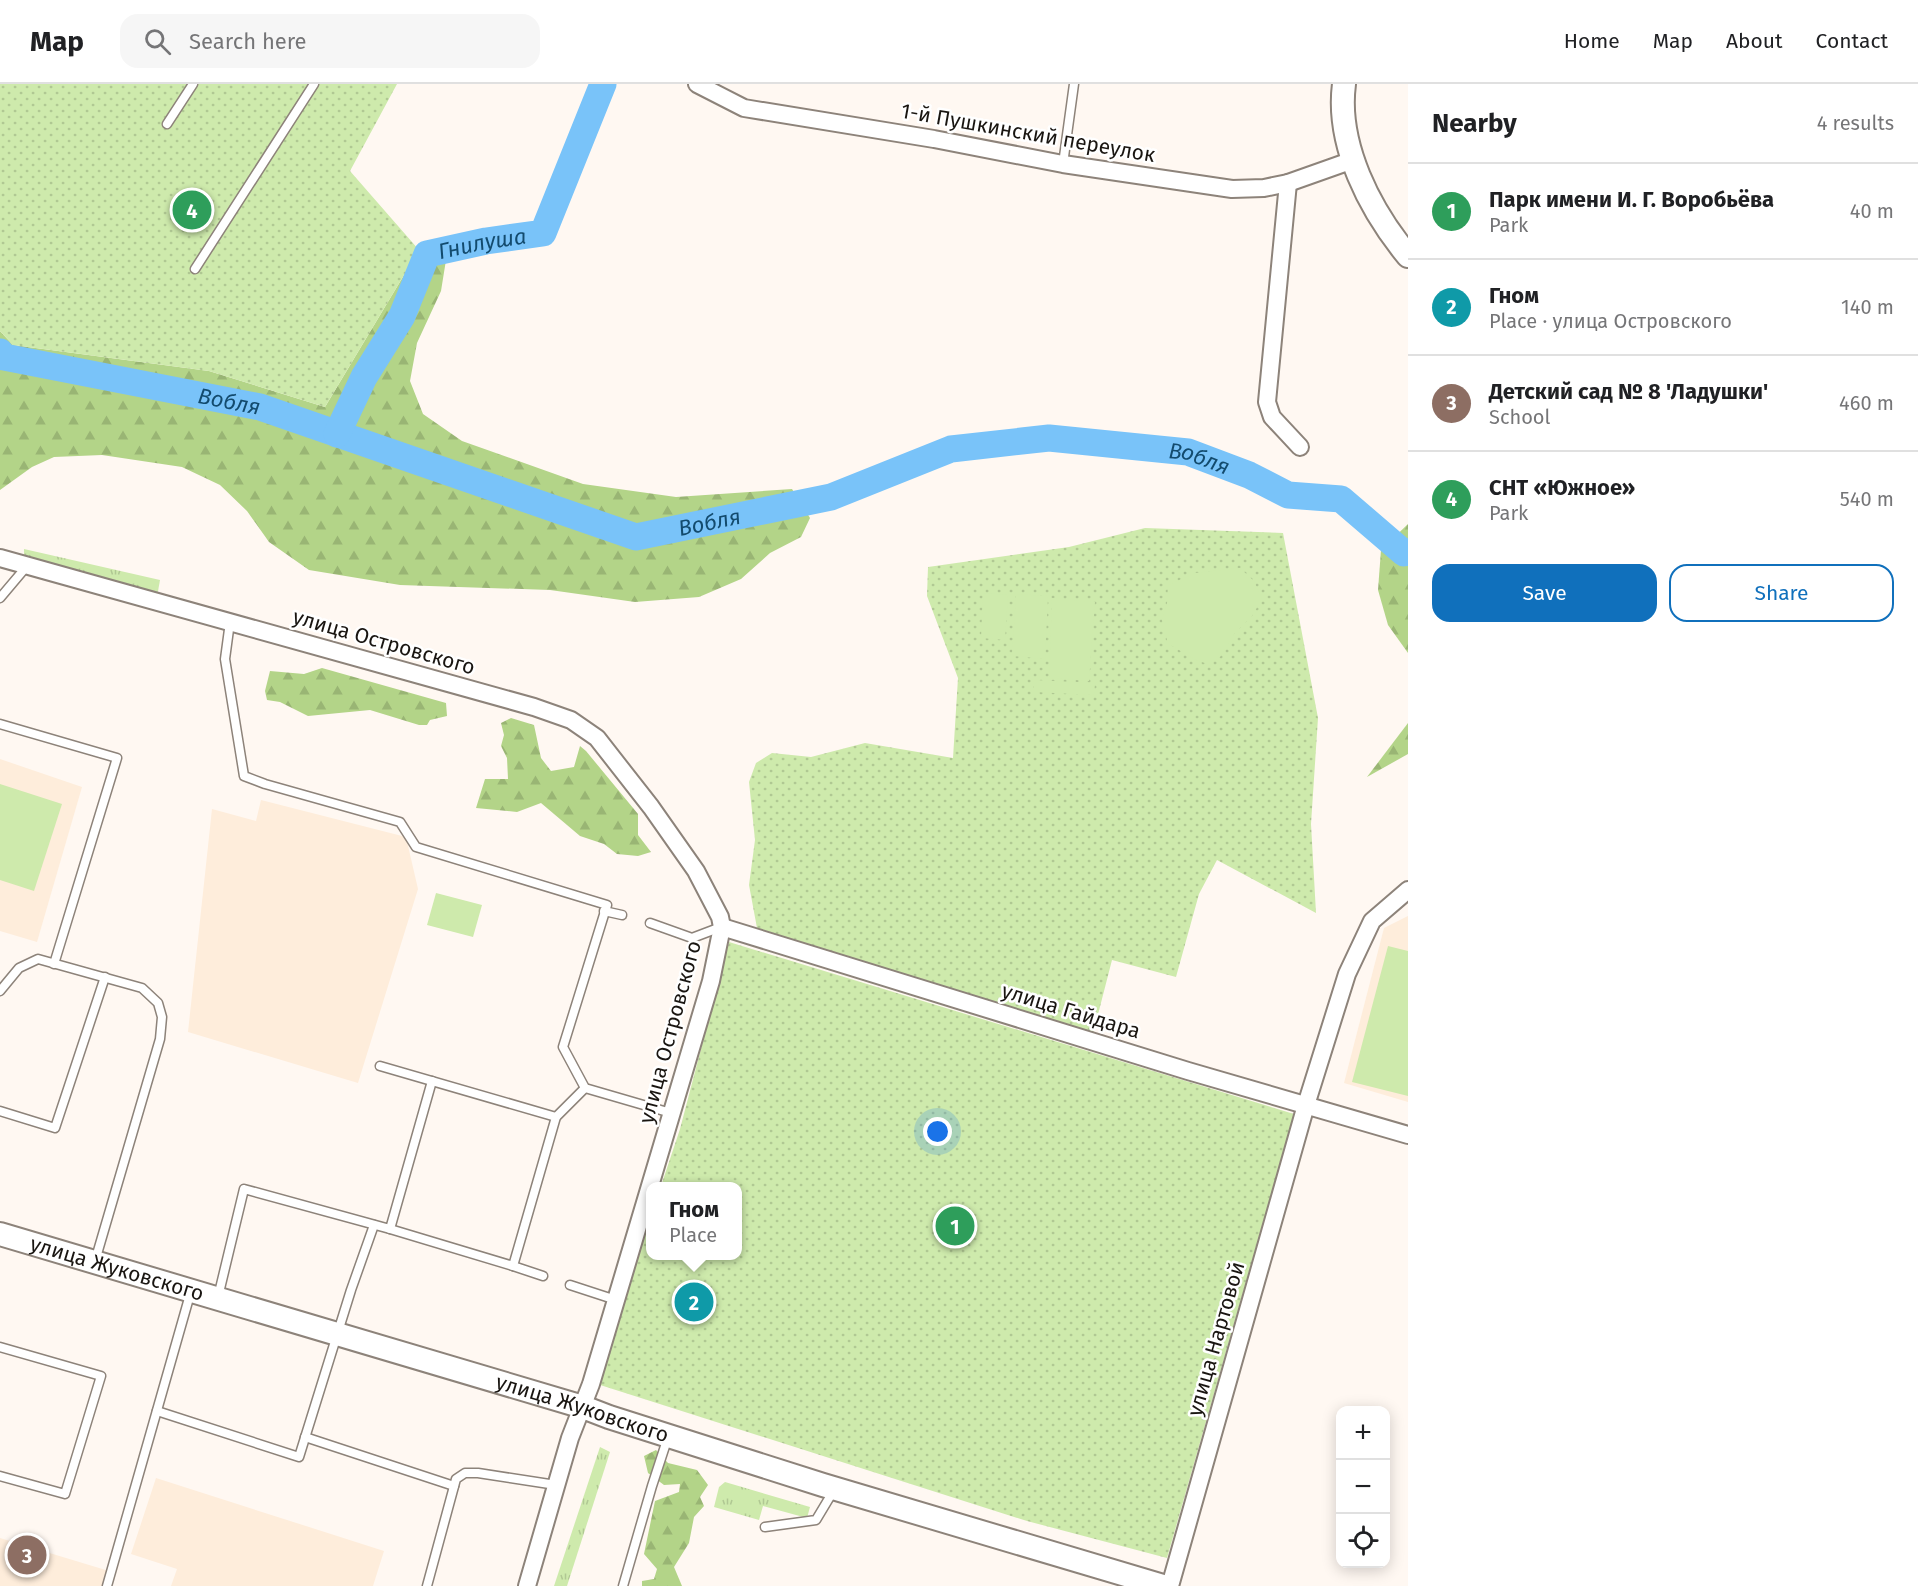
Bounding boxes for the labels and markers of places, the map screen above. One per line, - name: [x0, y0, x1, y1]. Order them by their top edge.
- pin: 4: [172, 188, 212, 232]
- pin: 1: [936, 1204, 974, 1248]
- pin: 2: [674, 1280, 714, 1324]
- pin: 3: [8, 1532, 46, 1578]

